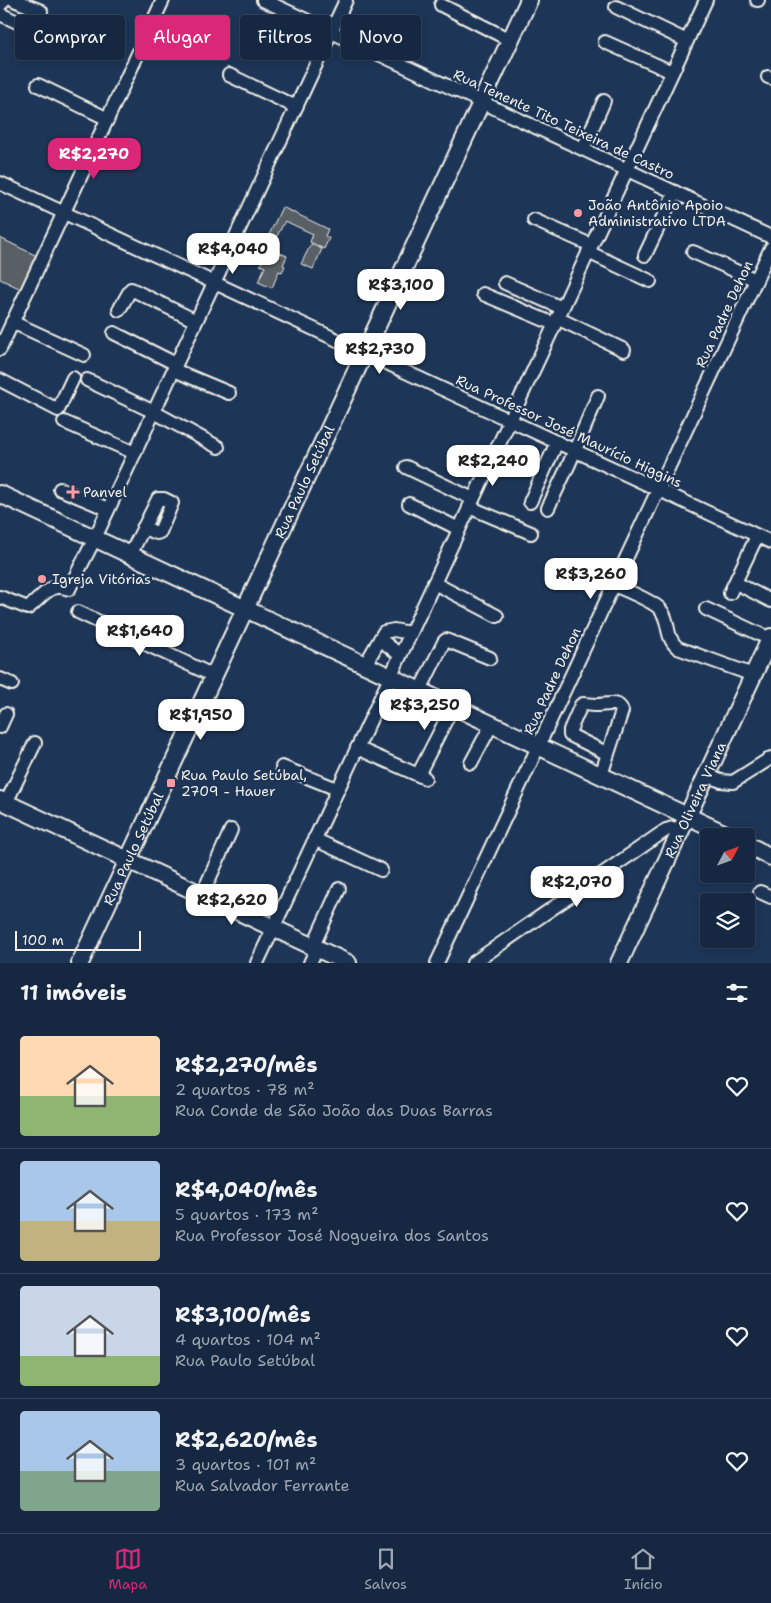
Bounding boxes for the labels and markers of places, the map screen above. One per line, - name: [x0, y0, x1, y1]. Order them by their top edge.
- pin: R$2,270: [48, 138, 140, 180]
- place label: João Antônio Apoio Administrativo LTDA: [588, 196, 726, 230]
- marker: João Antônio Apoio Administrativo LTDA: [572, 207, 584, 219]
- pin: R$4,040: [187, 232, 279, 275]
- pin: R$3,100: [355, 268, 447, 311]
- pin: R$2,730: [334, 332, 426, 375]
- pin: R$2,240: [447, 444, 539, 487]
- place label: Panvel: [83, 483, 128, 501]
- marker: Panvel: [67, 486, 79, 498]
- pin: R$3,260: [545, 558, 637, 600]
- place label: Igreja Vitórias: [52, 570, 151, 588]
- marker: Igreja Vitórias: [36, 573, 48, 585]
- pin: R$1,640: [94, 614, 186, 657]
- pin: R$3,250: [379, 688, 471, 731]
- pin: R$1,950: [155, 698, 247, 741]
- place label: Rua Paulo Setúbal, 2709 - Hauer: [181, 766, 307, 800]
- marker: Rua Paulo Setúbal, 2709 - Hauer: [165, 777, 177, 789]
- pin: R$2,070: [531, 866, 623, 908]
- pin: R$2,620: [186, 884, 278, 926]

